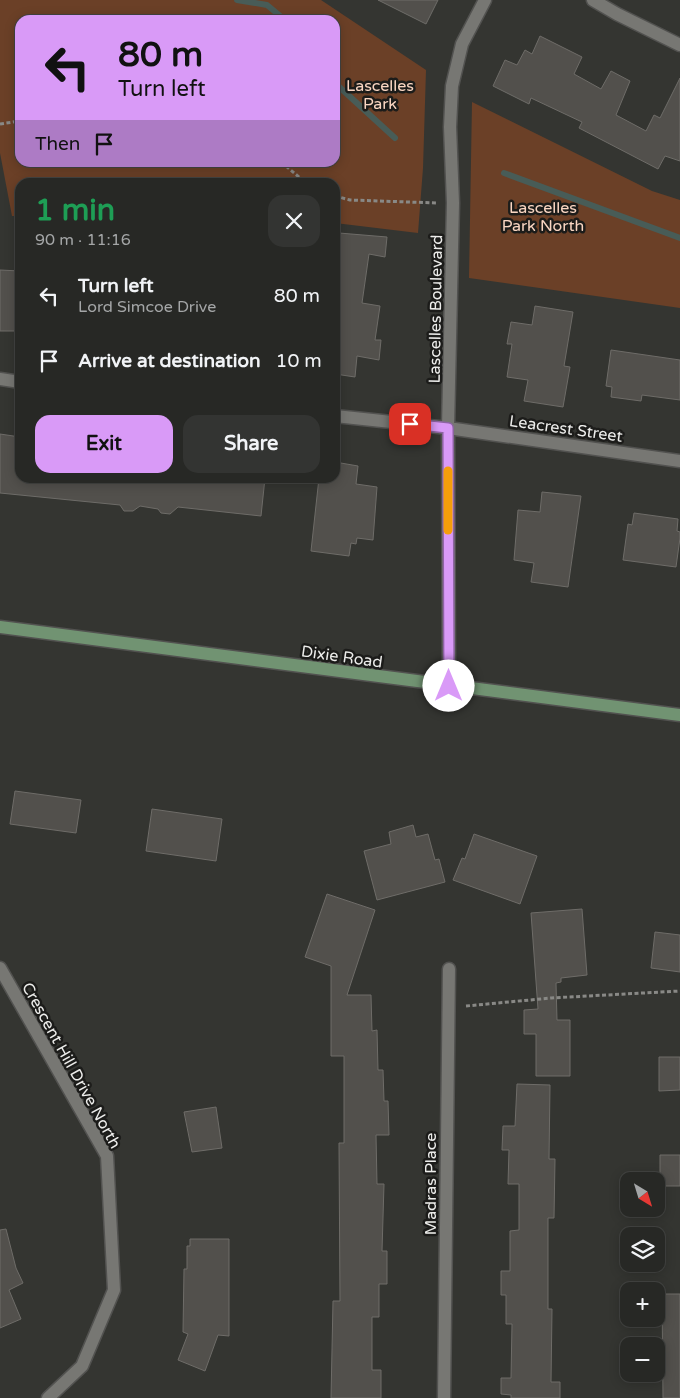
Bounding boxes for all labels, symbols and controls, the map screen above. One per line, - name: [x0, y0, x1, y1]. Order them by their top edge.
- text: 80 m: [118, 34, 203, 76]
- icon: left: [35, 35, 100, 100]
- text: Turn left: [118, 76, 206, 102]
- park label: Lascelles Park: [346, 76, 414, 114]
- icon: arrive: [90, 130, 118, 158]
- text: Then: [35, 133, 80, 155]
- text: 1 min: [35, 192, 115, 229]
- button: close: [268, 195, 320, 247]
- park label: Lascelles Park North: [502, 198, 584, 236]
- text: 90 m · 11:16: [35, 230, 131, 250]
- street label: Lascelles Boulevard: [425, 234, 447, 384]
- text: Turn left: [78, 275, 154, 297]
- icon: left: [35, 282, 63, 310]
- text: 80 m: [274, 285, 320, 307]
- text: Lord Simcoe Drive: [78, 297, 216, 317]
- icon: arrive: [35, 347, 63, 375]
- text: Arrive at destination: [78, 350, 261, 372]
- text: 10 m: [276, 350, 322, 372]
- pin: [389, 403, 431, 445]
- icon: arrive: [396, 410, 424, 438]
- street label: Leacrest Street: [508, 411, 624, 447]
- button: Exit: [35, 415, 173, 473]
- button: Share: [183, 415, 320, 473]
- street label: Dixie Road: [300, 641, 384, 673]
- position arrow: [422, 659, 474, 711]
- street label: Crescent Hill Drive North: [17, 979, 125, 1152]
- street label: Madras Place: [421, 1133, 441, 1235]
- north arrow: [620, 1172, 665, 1218]
- map controls: [620, 1172, 665, 1382]
- button: layers: [620, 1227, 665, 1272]
- button: +: [620, 1282, 665, 1327]
- button: −: [620, 1337, 665, 1382]

